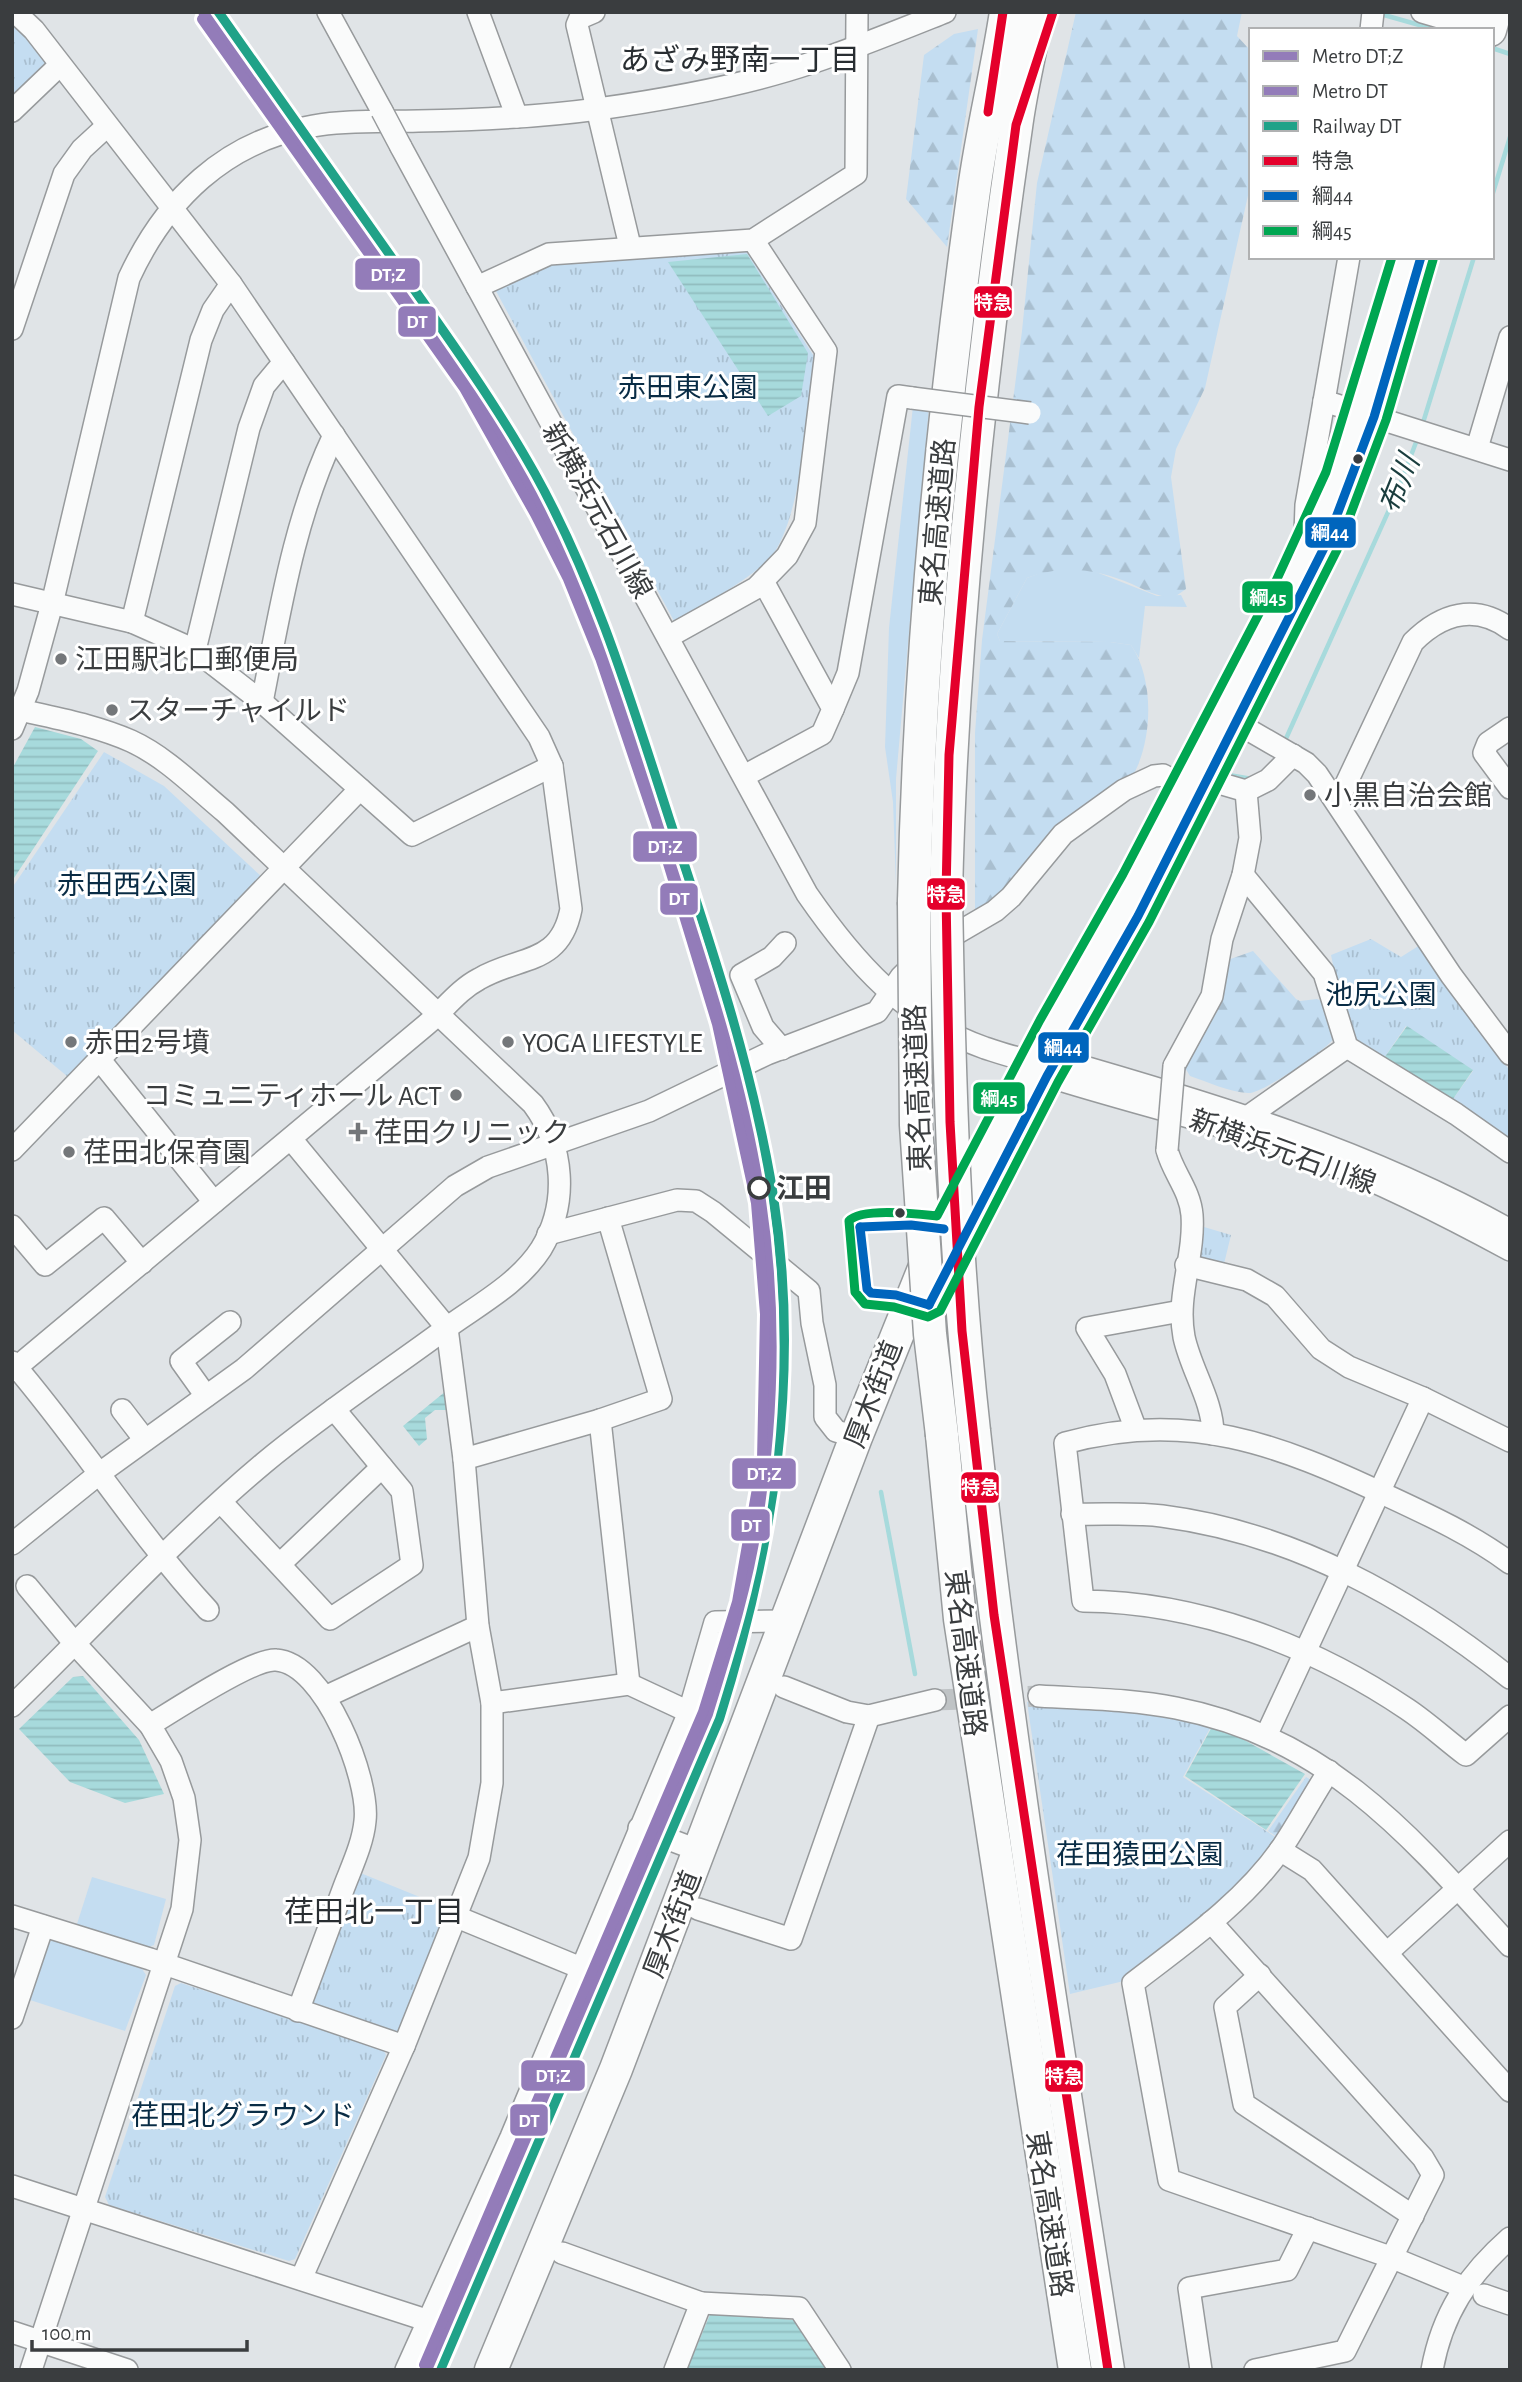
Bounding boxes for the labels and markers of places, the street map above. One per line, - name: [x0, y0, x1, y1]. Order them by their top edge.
- unlabelled marker: [1351, 452, 1365, 466]
- place label: 江田駅北口郵便局: [75, 645, 299, 675]
- marker: 江田駅北口郵便局: [53, 651, 69, 667]
- place label: スターチャイルド: [126, 697, 350, 726]
- marker: スターチャイルド: [104, 702, 120, 718]
- place label: 小黒自治会館: [1324, 781, 1492, 811]
- marker: 小黒自治会館: [1302, 787, 1318, 803]
- place label: 赤田2号墳: [85, 1028, 210, 1058]
- place label: YOGA LIFESTYLE: [522, 1030, 702, 1058]
- marker: 赤田2号墳: [63, 1034, 79, 1050]
- marker: YOGA LIFESTYLE: [500, 1034, 516, 1050]
- place label: コミュニティホール ACT: [143, 1083, 442, 1111]
- marker: コミュニティホール ACT: [448, 1087, 464, 1103]
- place label: 荏田クリニック: [374, 1118, 570, 1148]
- marker: 荏田クリニック: [348, 1122, 368, 1142]
- place label: 荏田北保育園: [83, 1138, 251, 1168]
- marker: 荏田北保育園: [61, 1144, 77, 1160]
- place label: 江田: [776, 1174, 832, 1204]
- marker: 江田: [748, 1177, 770, 1199]
- unlabelled marker: [893, 1206, 907, 1220]

